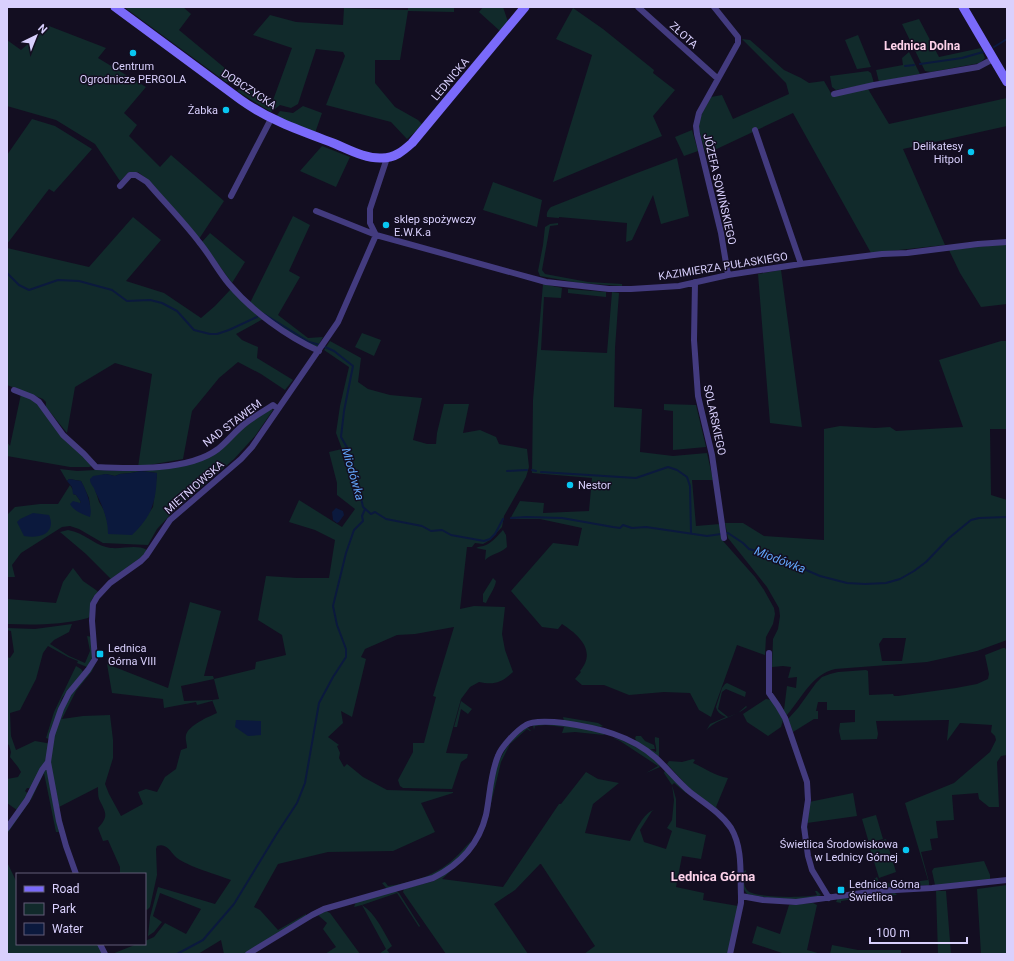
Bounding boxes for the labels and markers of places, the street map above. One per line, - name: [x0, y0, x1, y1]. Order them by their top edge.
- marker: Centrum Ogrodnicze PERGOLA: [128, 48, 138, 58]
- place label: Centrum Ogrodnicze PERGOLA: [80, 60, 187, 86]
- place label: Żabka: [188, 104, 218, 117]
- marker: Żabka: [221, 105, 231, 115]
- place label: Delikatesy Hitpol: [913, 140, 964, 166]
- marker: Delikatesy Hitpol: [966, 147, 976, 157]
- place label: sklep spożywczy E.W.K.a: [394, 213, 477, 239]
- marker: sklep spożywczy E.W.K.a: [381, 220, 391, 230]
- place label: Nestor: [578, 479, 611, 492]
- marker: Nestor: [565, 480, 575, 490]
- place label: Lednica Górna VIII: [108, 642, 156, 668]
- marker: Lednica Górna VIII: [95, 649, 105, 659]
- place label: Świetlica Środowiskowa w Lednicy Górnej: [780, 838, 898, 864]
- marker: Świetlica Środowiskowa w Lednicy Górnej: [901, 845, 911, 855]
- place label: Lednica Górna Świetlica: [849, 878, 920, 904]
- marker: Lednica Górna Świetlica: [836, 885, 846, 895]

